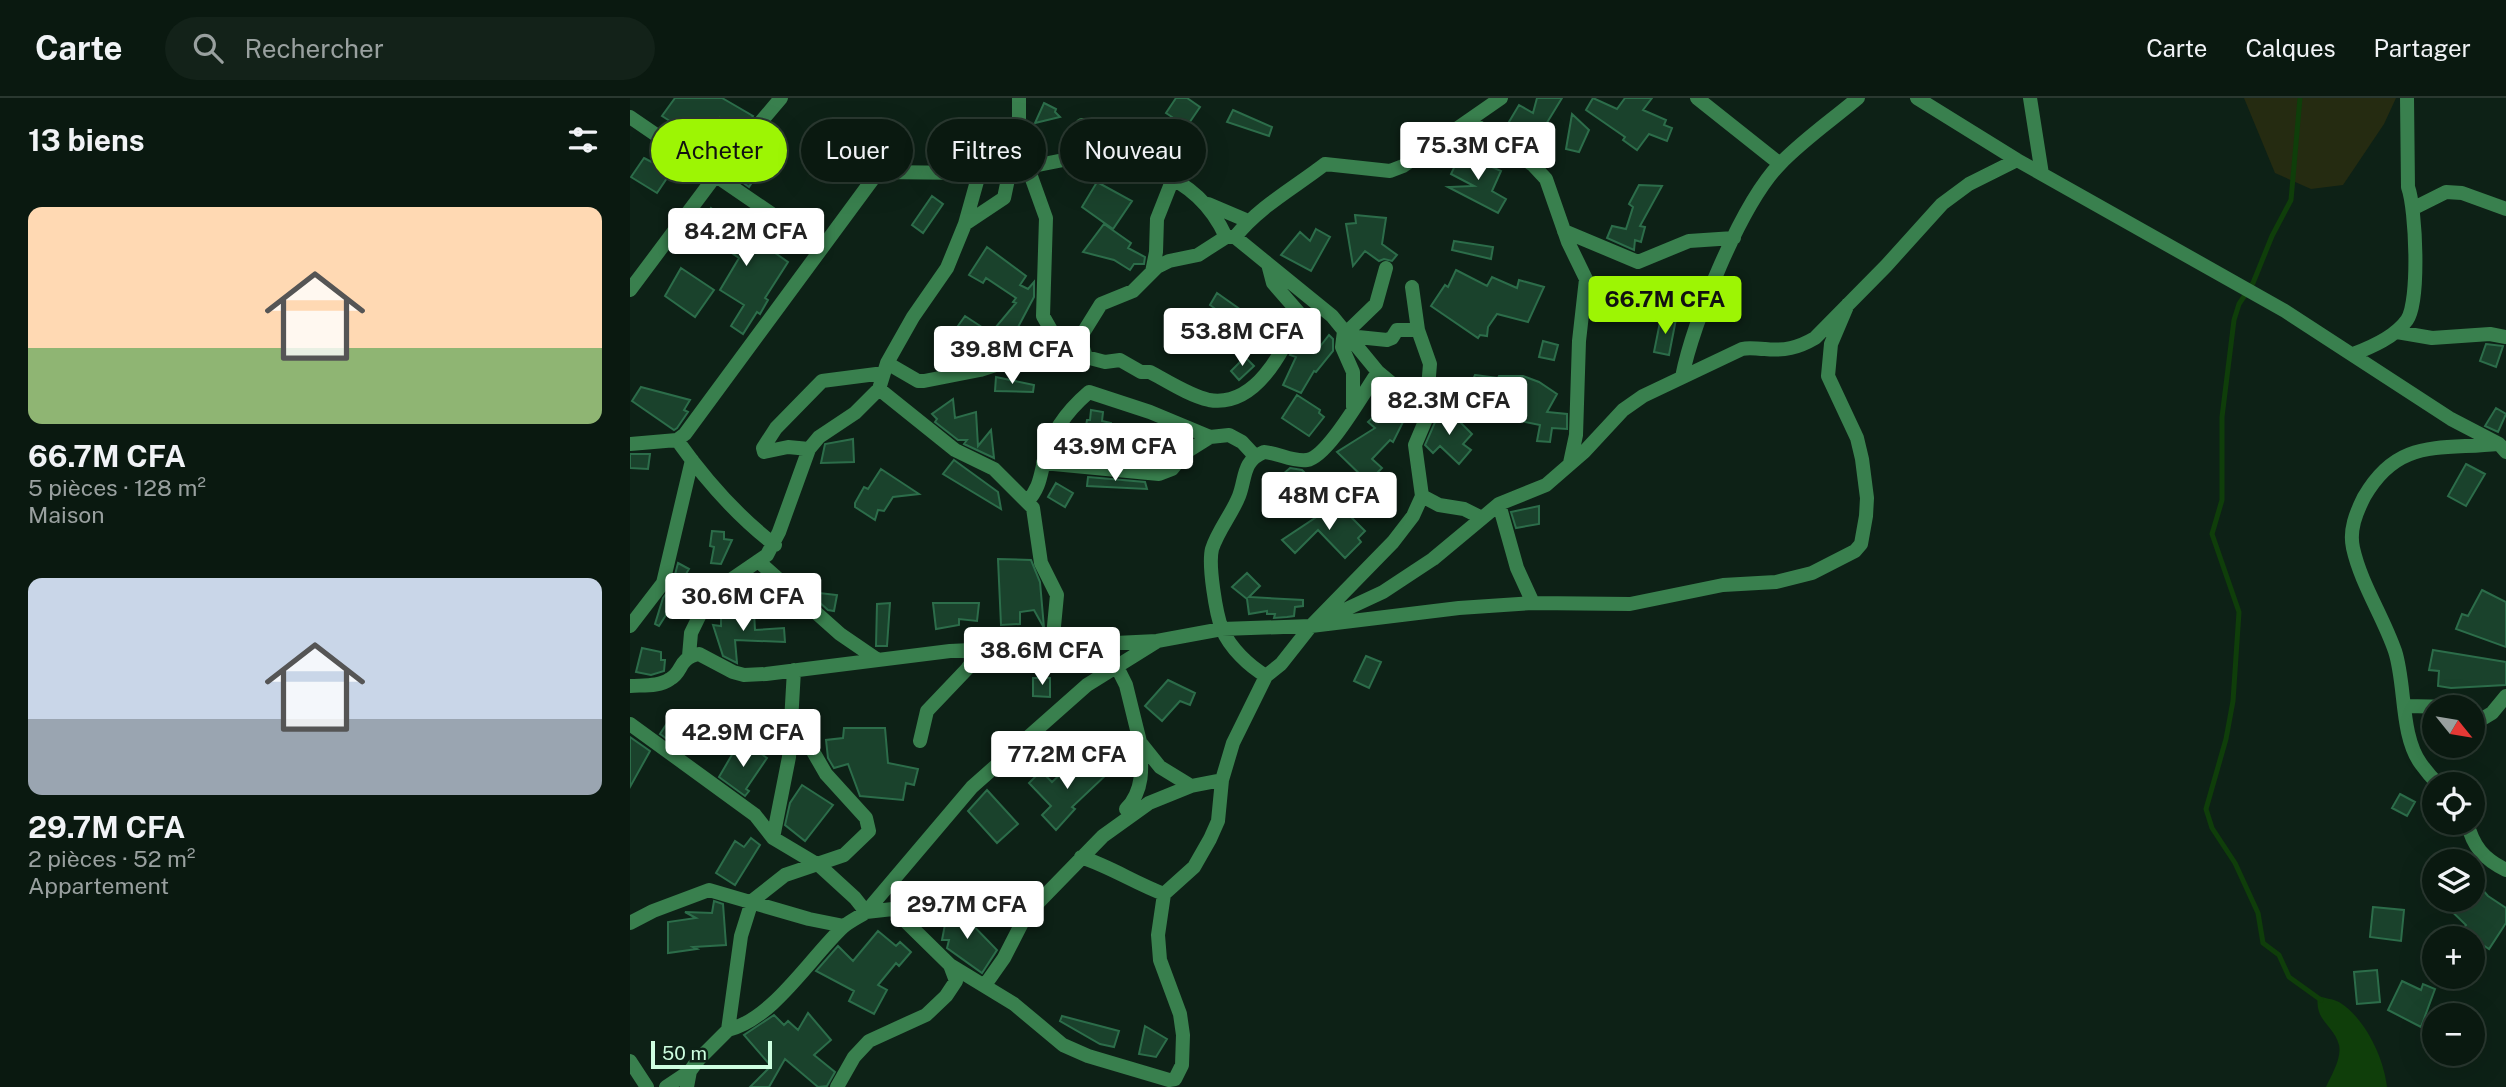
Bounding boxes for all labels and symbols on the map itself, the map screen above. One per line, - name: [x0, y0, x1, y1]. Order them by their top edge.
- pin: 75.3M CFA: [1398, 122, 1558, 182]
- pin: 84.2M CFA: [666, 208, 826, 268]
- pin: 66.7M CFA: [1585, 276, 1745, 336]
- pin: 53.8M CFA: [1162, 308, 1322, 368]
- pin: 39.8M CFA: [932, 327, 1092, 386]
- pin: 82.3M CFA: [1369, 378, 1529, 437]
- pin: 43.9M CFA: [1035, 424, 1195, 483]
- pin: 48M CFA: [1264, 472, 1394, 532]
- pin: 30.6M CFA: [663, 574, 823, 633]
- pin: 38.6M CFA: [962, 628, 1122, 687]
- north arrow: [2422, 695, 2485, 758]
- pin: 42.9M CFA: [663, 710, 823, 769]
- pin: 77.2M CFA: [987, 732, 1147, 791]
- pin: 29.7M CFA: [887, 882, 1047, 941]
- scale bar: [651, 1038, 772, 1070]

